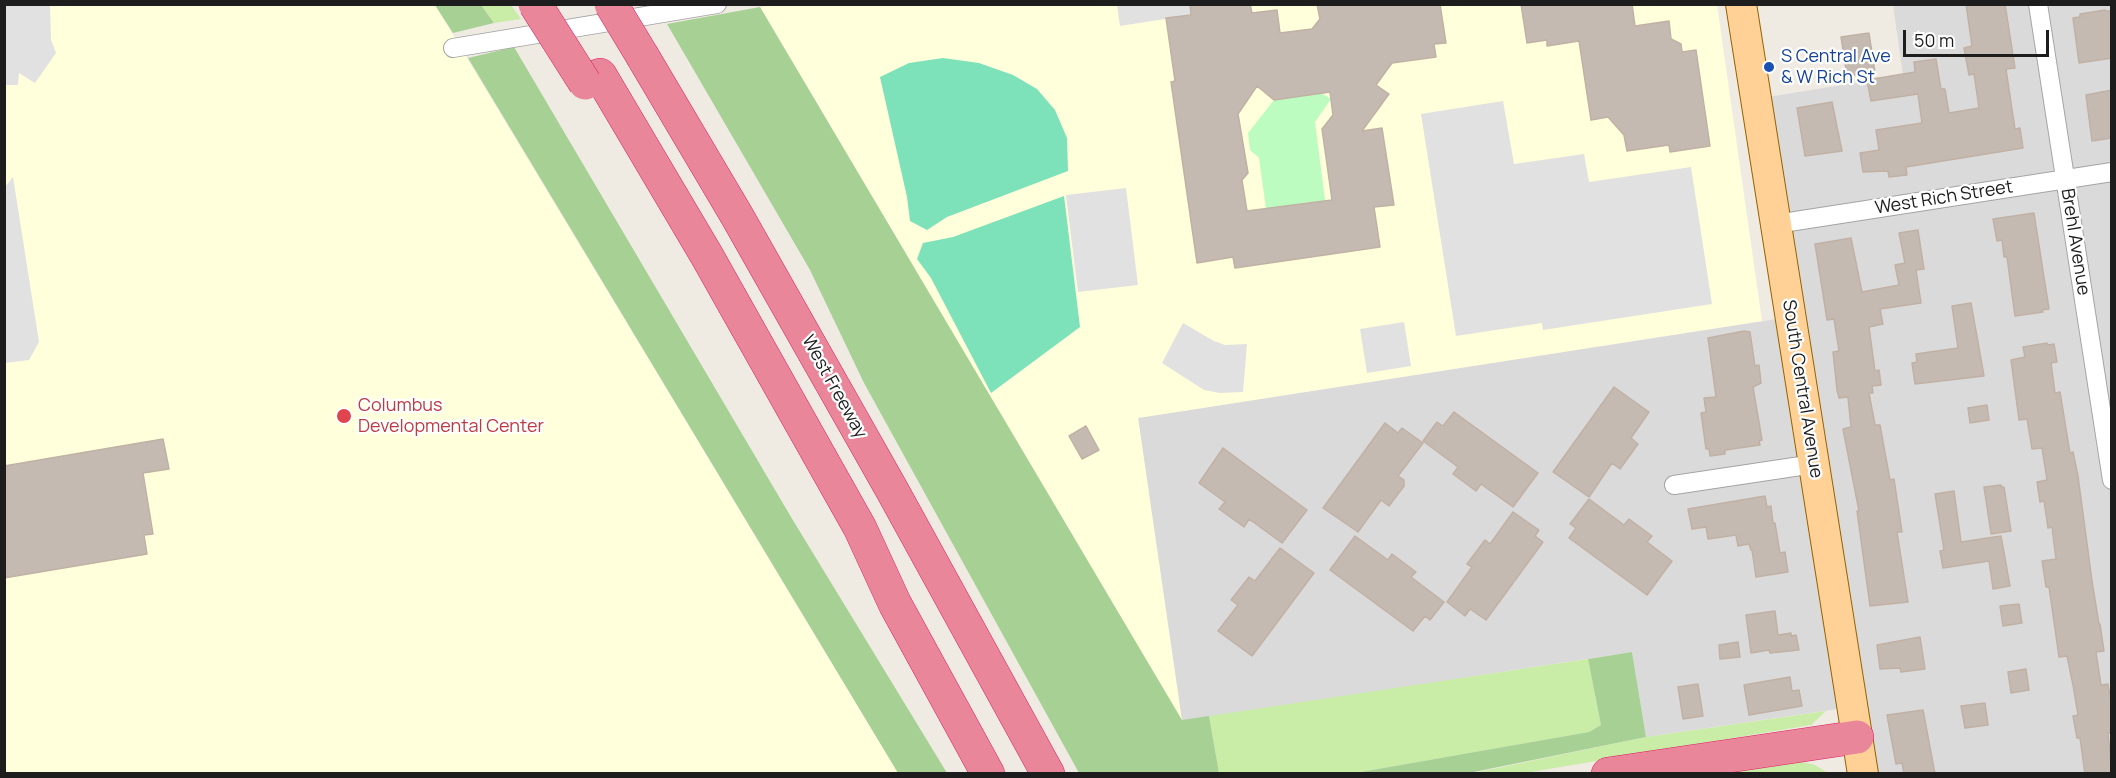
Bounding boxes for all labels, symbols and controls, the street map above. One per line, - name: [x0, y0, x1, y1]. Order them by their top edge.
- scale bar: [1906, 18, 2052, 56]
- text: 50 m: [1914, 28, 1954, 52]
- place label: S Central Ave & W Rich St: [1781, 46, 1891, 88]
- marker: S Central Ave & W Rich St: [1762, 60, 1776, 74]
- street label: West Rich Street: [1874, 176, 2014, 220]
- street label: Brehl Avenue: [2056, 187, 2094, 297]
- street label: South Central Avenue: [1777, 298, 1827, 480]
- street label: West Freeway: [797, 332, 871, 442]
- place label: Columbus Developmental Center: [358, 395, 544, 438]
- marker: Columbus Developmental Center: [335, 407, 353, 425]

